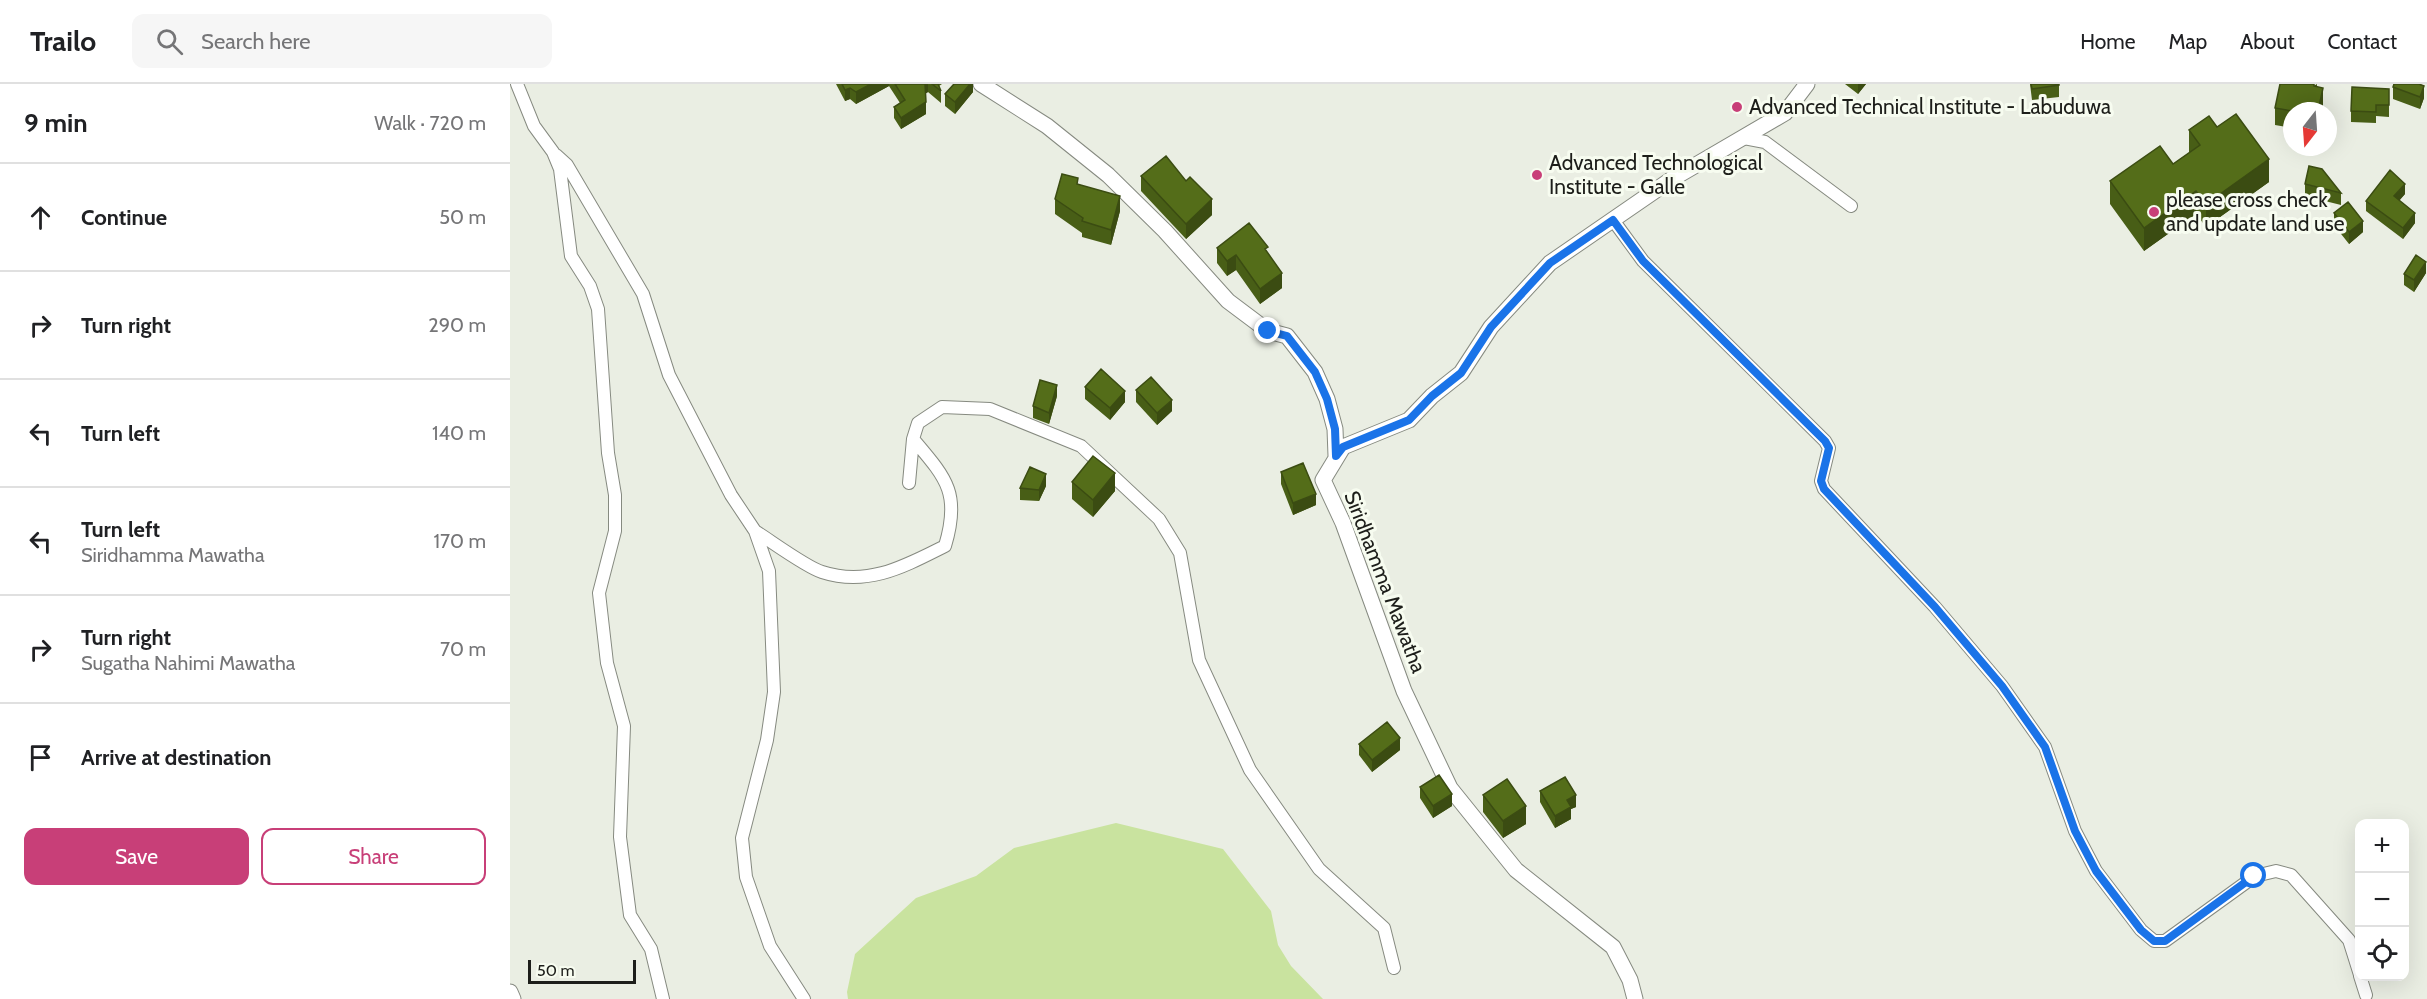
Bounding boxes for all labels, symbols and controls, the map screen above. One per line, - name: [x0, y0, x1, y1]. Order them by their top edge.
- search box: [132, 14, 552, 68]
- text: Trailo: [30, 24, 96, 58]
- icon: search: [153, 25, 186, 58]
- text: Search here: [201, 28, 310, 55]
- text: Home: [2080, 29, 2136, 54]
- text: Map: [2169, 29, 2207, 54]
- text: About: [2240, 29, 2294, 54]
- text: Contact: [2327, 29, 2397, 54]
- place label: Advanced Technical Institute - Labuduwa: [1749, 94, 2111, 119]
- marker: Advanced Technical Institute - Labuduwa: [1730, 100, 1744, 114]
- north arrow: [2283, 102, 2337, 156]
- text: 9 min: [24, 107, 88, 139]
- text: Walk · 720 m: [374, 111, 486, 135]
- place label: Advanced Technological Institute - Galle: [1549, 150, 1763, 199]
- marker: Advanced Technological Institute - Galle: [1530, 168, 1544, 182]
- place label: please cross check and update land use: [2166, 187, 2345, 236]
- icon: ahead: [24, 201, 57, 234]
- text: Continue: [81, 204, 167, 231]
- text: 50 m: [439, 205, 486, 229]
- marker: please cross check and update land use: [2147, 205, 2161, 219]
- icon: right: [24, 309, 57, 342]
- text: Turn right: [81, 312, 171, 339]
- text: 290 m: [428, 313, 486, 337]
- route end: [1254, 317, 1280, 343]
- icon: left: [24, 417, 57, 450]
- text: Turn left: [81, 420, 160, 447]
- text: 140 m: [432, 421, 486, 445]
- street label: Siridhamma Mawatha: [1339, 487, 1432, 676]
- text: Turn left: [81, 516, 160, 543]
- icon: left: [24, 525, 57, 558]
- text: 170 m: [434, 529, 486, 553]
- text: Siridhamma Mawatha: [81, 543, 265, 567]
- text: Turn right: [81, 624, 171, 651]
- icon: right: [24, 633, 57, 666]
- text: 70 m: [440, 637, 486, 661]
- text: Sugatha Nahimi Mawatha: [81, 651, 295, 675]
- icon: arrive: [24, 741, 57, 774]
- text: Arrive at destination: [81, 744, 271, 771]
- map controls: [2355, 819, 2409, 981]
- button: +: [2355, 819, 2409, 873]
- button: Save: [24, 828, 249, 885]
- button: Share: [261, 828, 486, 885]
- route start: [2240, 862, 2266, 888]
- button: −: [2355, 873, 2409, 927]
- button: locate: [2355, 927, 2409, 981]
- scale bar: [528, 957, 636, 984]
- text: 50 m: [537, 961, 574, 980]

